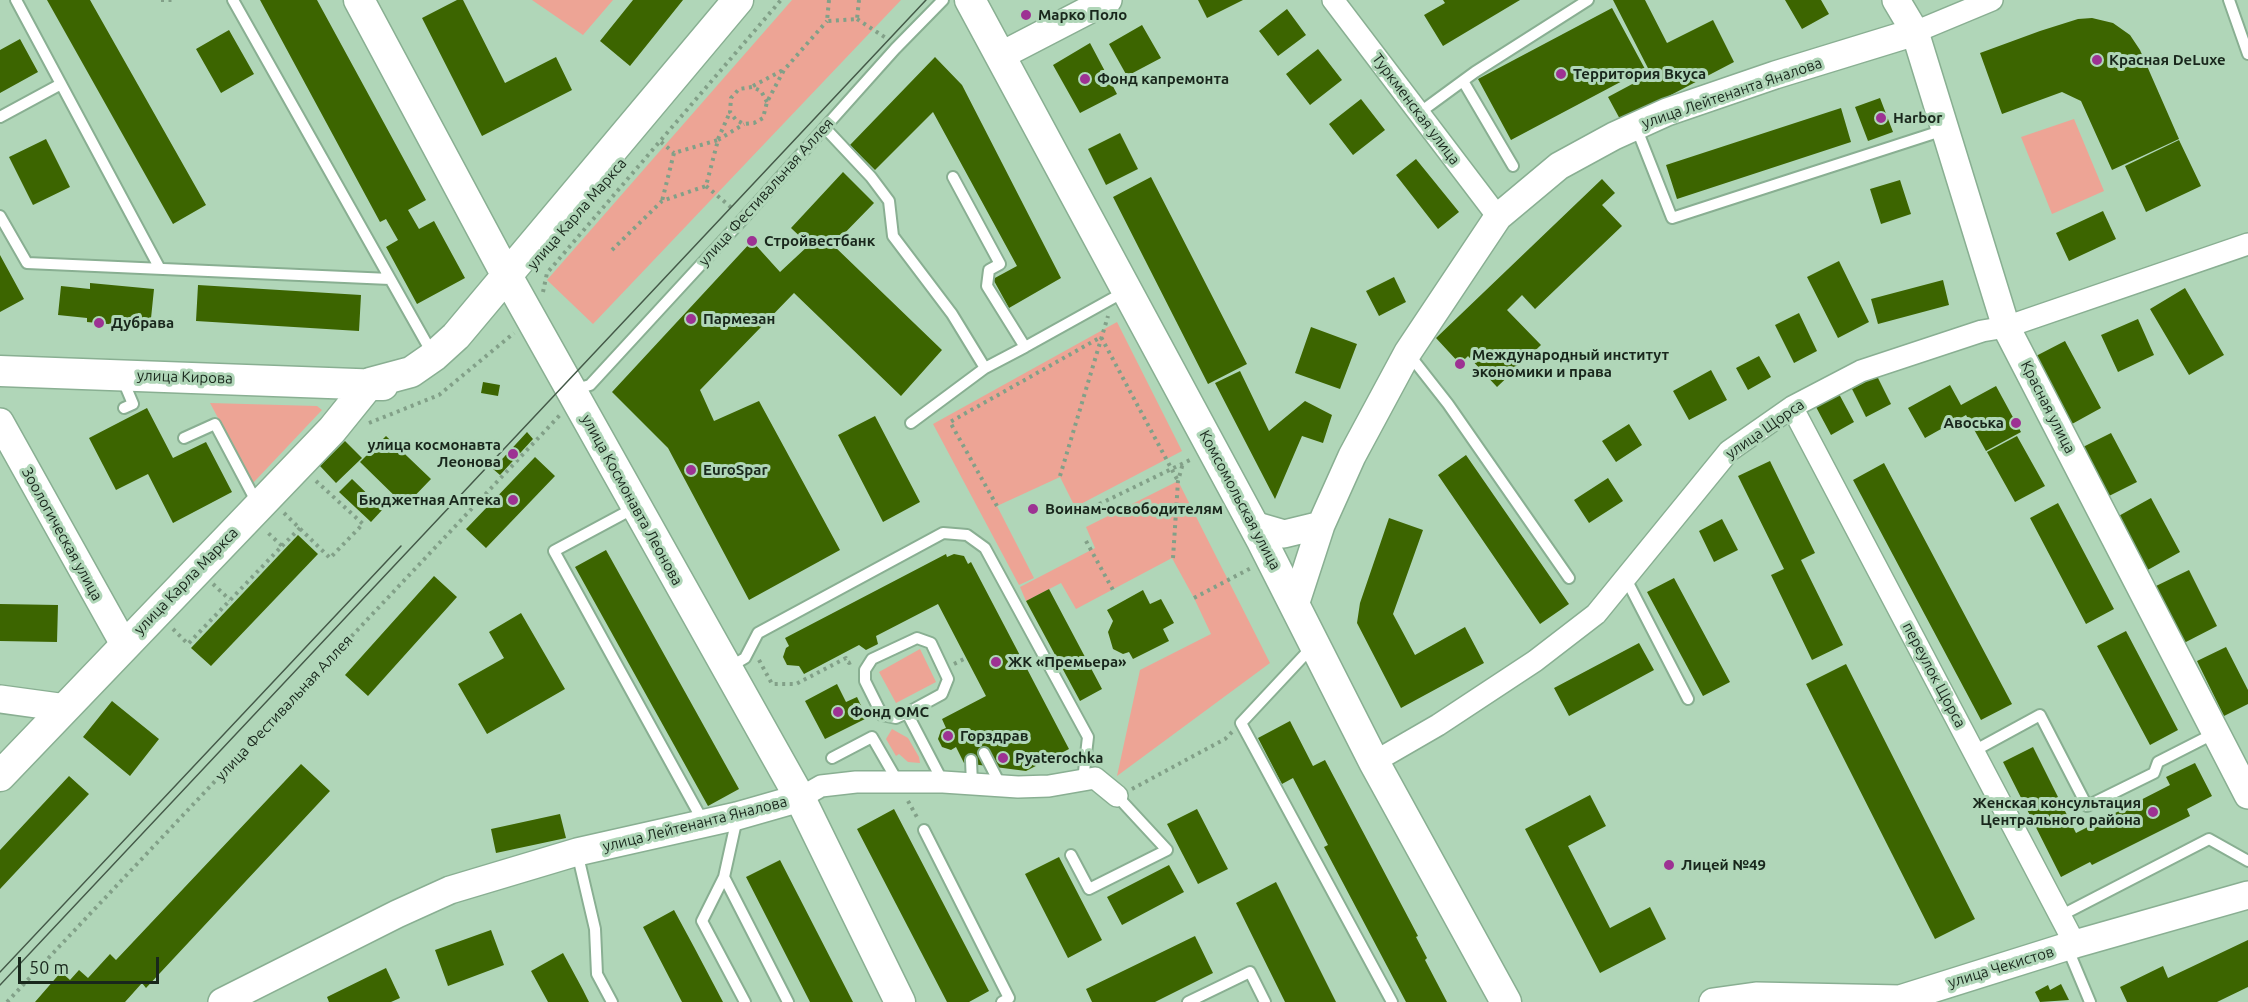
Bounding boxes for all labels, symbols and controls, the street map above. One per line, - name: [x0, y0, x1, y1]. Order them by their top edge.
- place label: Марко Поло: [1038, 6, 1127, 24]
- marker: Марко Поло: [1019, 8, 1033, 22]
- street label: Туркменская улица: [1368, 50, 1464, 168]
- place label: Красная DeLuxe: [2109, 51, 2226, 69]
- marker: Красная DeLuxe: [2090, 53, 2104, 67]
- street label: улица Лейтенанта Яналова: [1640, 54, 1824, 132]
- place label: Территория Вкуса: [1573, 65, 1706, 83]
- marker: Территория Вкуса: [1554, 67, 1568, 81]
- place label: Фонд капремонта: [1097, 70, 1229, 88]
- marker: Фонд капремонта: [1078, 72, 1092, 86]
- place label: Harbor: [1893, 109, 1942, 127]
- marker: Harbor: [1874, 111, 1888, 125]
- street label: улица Фестивальная Аллея: [695, 114, 837, 270]
- street label: улица Карла Маркса: [524, 155, 630, 273]
- place label: Стройвестбанк: [764, 232, 875, 250]
- marker: Стройвестбанк: [745, 234, 759, 248]
- place label: Пармезан: [703, 310, 775, 328]
- marker: Пармезан: [684, 312, 698, 326]
- place label: Дубрава: [111, 314, 174, 332]
- marker: Дубрава: [92, 316, 106, 330]
- place label: Международный институт экономики и права: [1472, 346, 1669, 381]
- marker: Международный институт экономики и права: [1453, 357, 1467, 371]
- street label: Красная улица: [2017, 358, 2079, 456]
- street label: улица Кирова: [137, 366, 233, 388]
- street label: улица Щорса: [1722, 395, 1808, 463]
- street label: улица Космонавта Леонова: [577, 412, 687, 588]
- place label: Авоська: [1943, 414, 2004, 432]
- marker: Авоська: [2009, 416, 2023, 430]
- street label: Комсомольская улица: [1196, 427, 1284, 573]
- place label: улица космонавта Леонова: [368, 436, 501, 471]
- marker: улица космонавта Леонова: [506, 447, 520, 461]
- place label: EuroSpar: [703, 461, 768, 479]
- marker: EuroSpar: [684, 463, 698, 477]
- street label: Зоологическая улица: [18, 464, 106, 604]
- place label: Бюджетная Аптека: [359, 491, 501, 509]
- marker: Бюджетная Аптека: [506, 493, 520, 507]
- place label: Воинам-освободителям: [1045, 500, 1223, 518]
- marker: Воинам-освободителям: [1026, 502, 1040, 516]
- street label: улица Карла Маркса: [130, 524, 242, 638]
- street label: переулок Щорса: [1899, 619, 1969, 731]
- street label: улица Фестивальная Аллея: [212, 631, 356, 785]
- place label: ЖК «Премьера»: [1008, 653, 1127, 671]
- marker: ЖК «Премьера»: [989, 655, 1003, 669]
- place label: Фонд ОМС: [850, 703, 929, 721]
- marker: Фонд ОМС: [831, 705, 845, 719]
- place label: Горздрав: [960, 727, 1028, 745]
- marker: Горздрав: [941, 729, 955, 743]
- place label: Pyaterochka: [1015, 749, 1103, 767]
- marker: Pyaterochka: [996, 751, 1010, 765]
- street label: улица Лейтенанта Яналова: [601, 792, 789, 856]
- place label: Женская консультация Центрального района: [1973, 794, 2141, 829]
- marker: Женская консультация Центрального района: [2146, 805, 2160, 819]
- place label: Лицей №49: [1681, 856, 1766, 874]
- marker: Лицей №49: [1662, 858, 1676, 872]
- street label: улица Чекистов: [1946, 942, 2056, 992]
- scale bar: [21, 945, 162, 983]
- text: 50 m: [29, 957, 69, 977]

